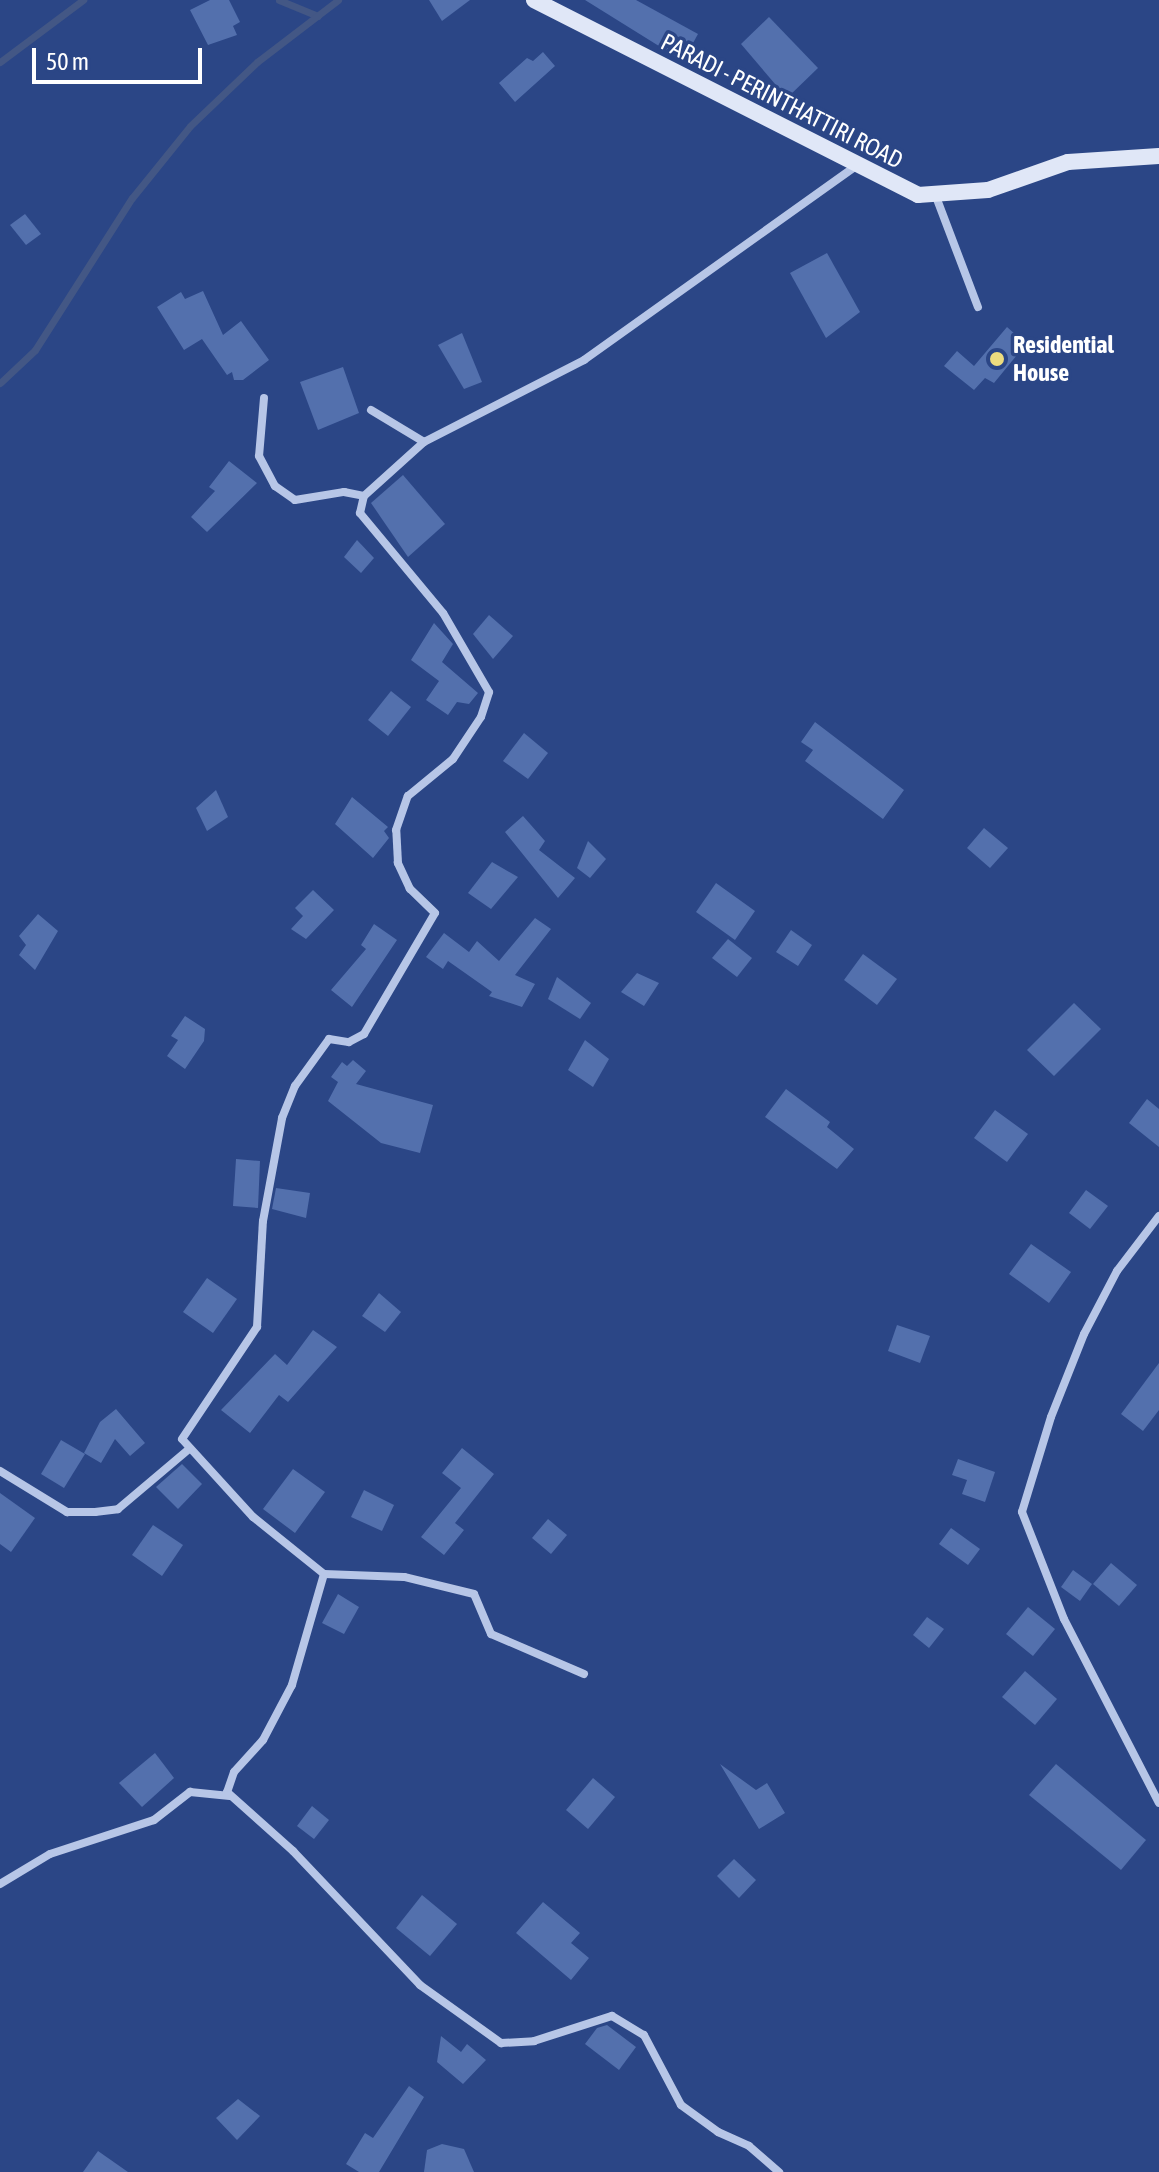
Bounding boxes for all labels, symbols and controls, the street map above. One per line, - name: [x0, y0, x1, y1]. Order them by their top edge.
- street label: PARADI - PERINTHATTIRI ROAD: [656, 27, 908, 175]
- scale bar: [36, 32, 206, 82]
- text: 50 m: [46, 48, 89, 75]
- place label: Residential House: [1013, 331, 1114, 387]
- marker: Residential House: [988, 350, 1006, 368]

